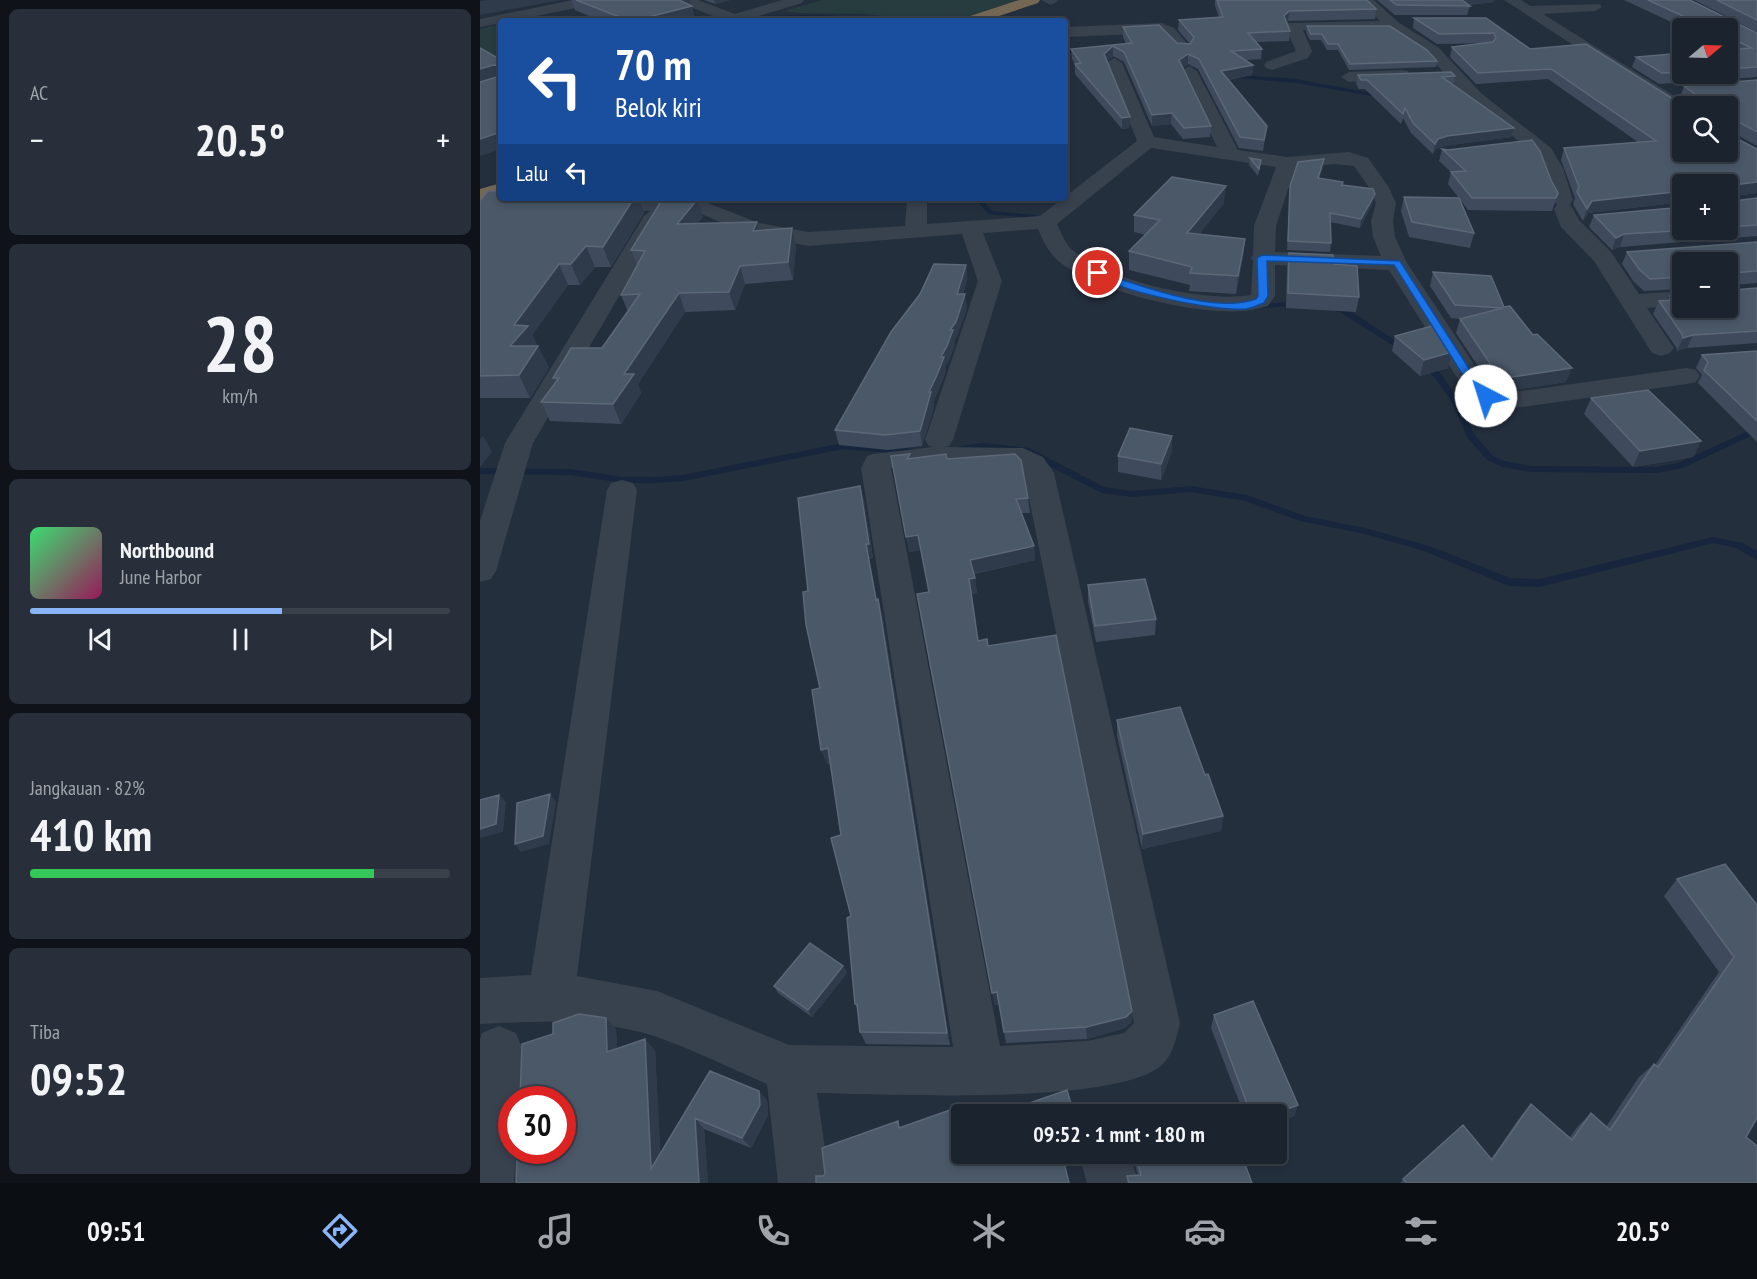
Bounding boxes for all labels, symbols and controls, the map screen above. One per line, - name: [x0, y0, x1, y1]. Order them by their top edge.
- north arrow: [1672, 18, 1738, 84]
- map controls: [1672, 18, 1738, 318]
- text: 70 m: [615, 37, 692, 92]
- icon: left: [516, 42, 594, 120]
- text: AC: [30, 80, 48, 106]
- text: Belok kiri: [615, 90, 702, 124]
- button: search: [1672, 96, 1738, 162]
- text: 20.5°: [195, 110, 285, 168]
- text: −: [30, 118, 44, 161]
- text: +: [436, 118, 450, 161]
- icon: left: [560, 156, 593, 189]
- text: Lalu: [516, 159, 548, 187]
- button: +: [1672, 174, 1738, 240]
- pin: [1072, 247, 1123, 298]
- button: −: [1672, 252, 1738, 318]
- icon: arrive: [1081, 256, 1114, 289]
- text: 28: [203, 293, 277, 394]
- position arrow: [1454, 364, 1518, 428]
- text: km/h: [222, 383, 258, 409]
- text: Northbound: [120, 536, 214, 564]
- text: June Harbor: [120, 564, 202, 590]
- icon: previous: [84, 623, 117, 656]
- icon: pause: [224, 623, 257, 656]
- icon: next: [364, 623, 397, 656]
- text: Jangkauan · 82%: [30, 775, 145, 801]
- text: 410 km: [30, 805, 152, 863]
- text: Tiba: [30, 1019, 60, 1045]
- text: 09:52: [30, 1049, 127, 1107]
- speed limit sign: 30: [498, 1086, 576, 1164]
- text: 09:52 · 1 mnt · 180 m: [1033, 1120, 1205, 1148]
- icon: directions: [319, 1210, 361, 1252]
- icon: music: [535, 1210, 577, 1252]
- icon: phone: [752, 1210, 794, 1252]
- icon: climate: [968, 1210, 1010, 1252]
- icon: car: [1184, 1210, 1226, 1252]
- icon: filters: [1400, 1210, 1442, 1252]
- text: 09:51: [87, 1214, 145, 1248]
- text: 20.5°: [1616, 1214, 1670, 1248]

